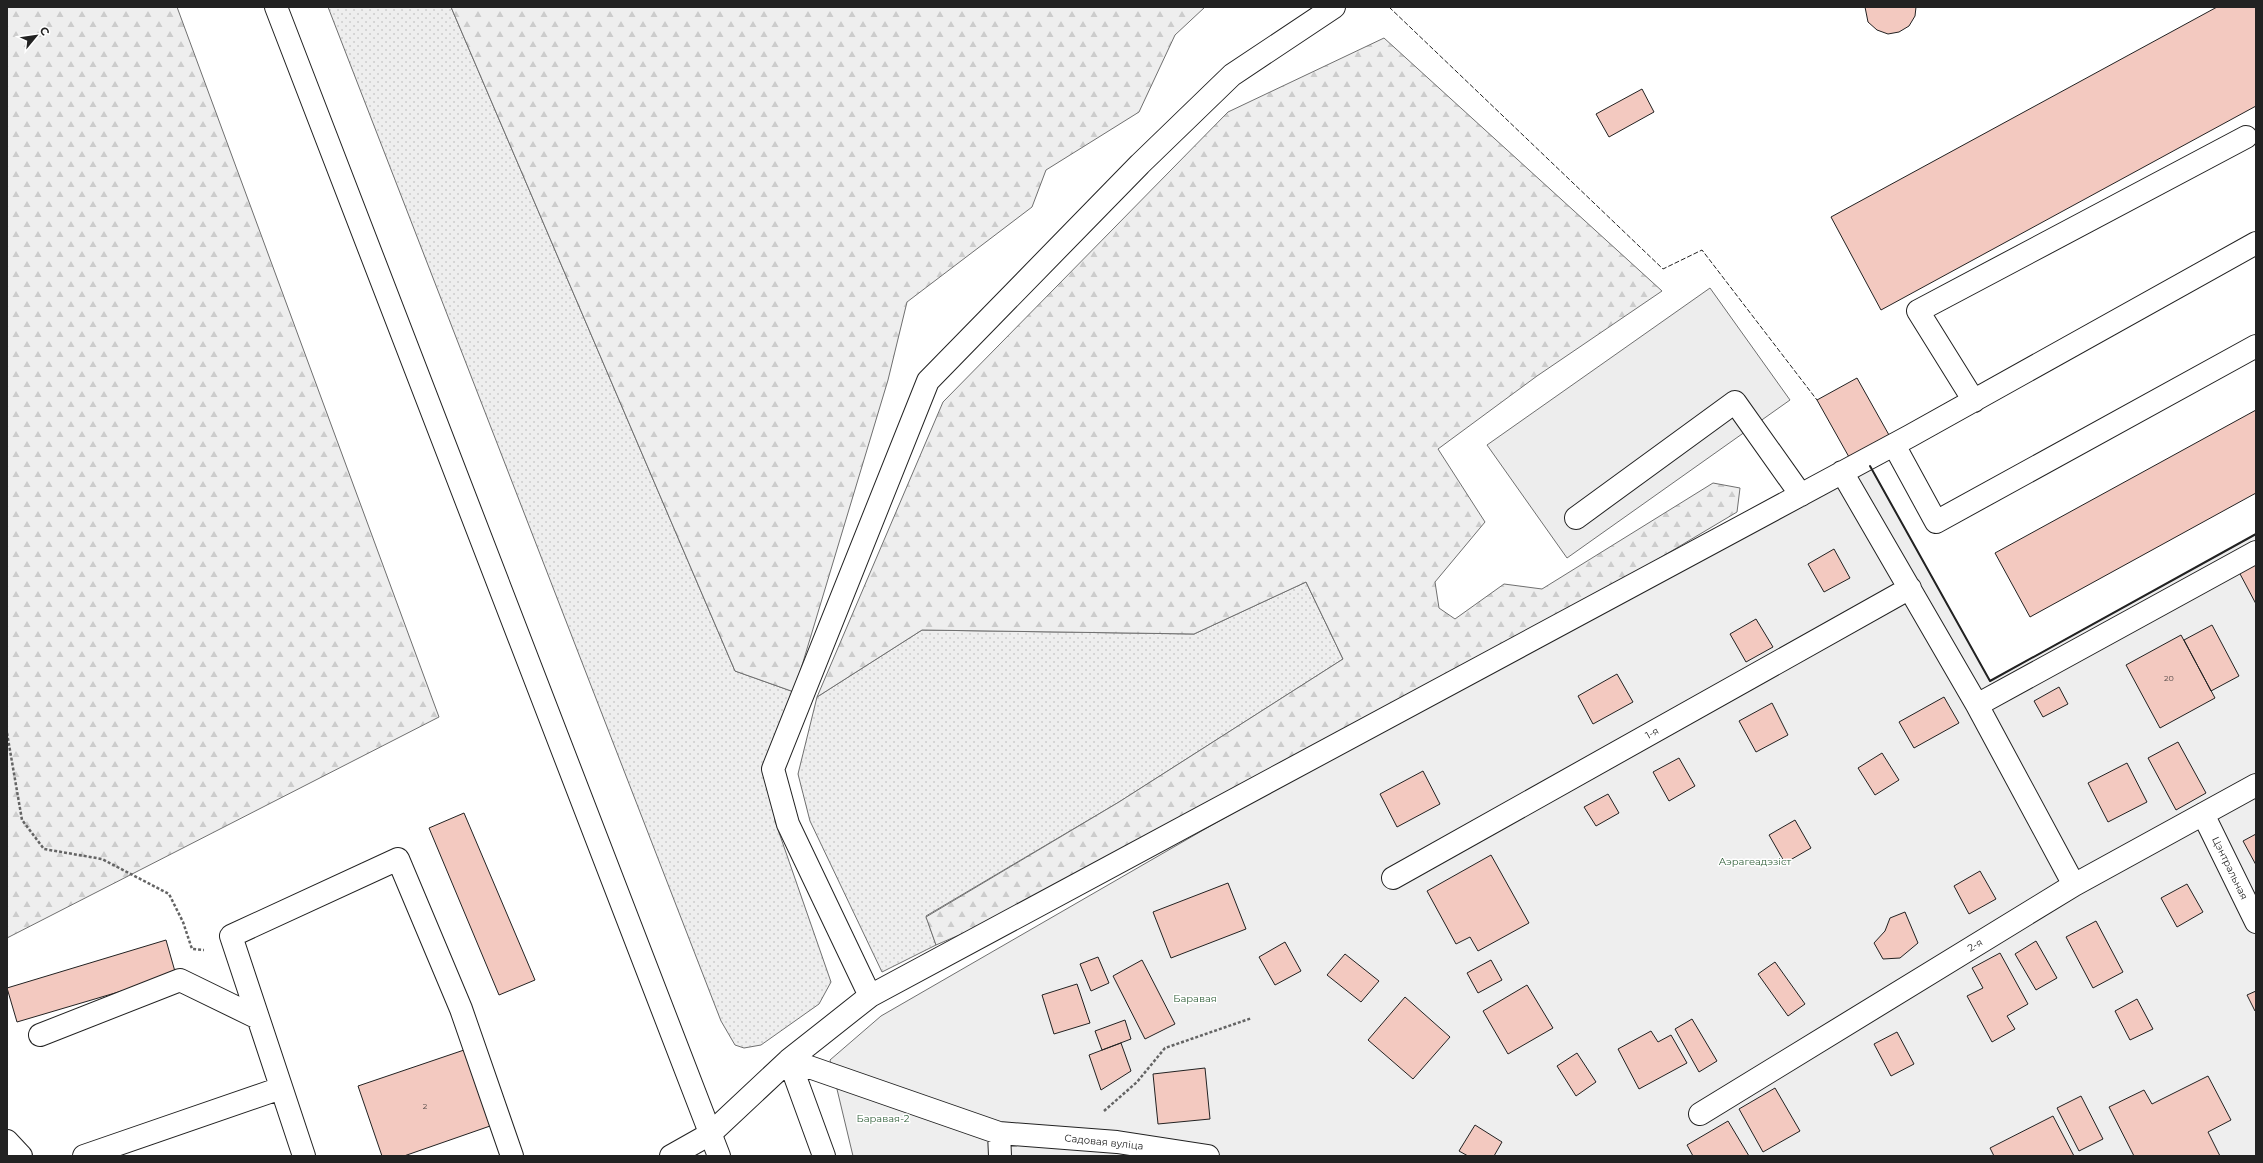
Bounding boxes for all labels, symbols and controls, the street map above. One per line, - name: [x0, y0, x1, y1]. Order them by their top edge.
- north arrow: [16, 16, 56, 56]
- text: С: [37, 24, 53, 38]
- house number: 20: [2164, 673, 2174, 683]
- street label: 1-я: [1643, 724, 1661, 742]
- street label: Цэнтральная: [2209, 834, 2251, 902]
- park label: Аэрагеадэзіст: [1719, 855, 1792, 868]
- street label: 2-я: [1965, 935, 1985, 955]
- park label: Баравая: [1173, 992, 1217, 1005]
- house number: 2: [423, 1101, 428, 1111]
- park label: Баравая-2: [856, 1112, 910, 1125]
- street label: Садовая вуліца: [1064, 1131, 1144, 1153]

